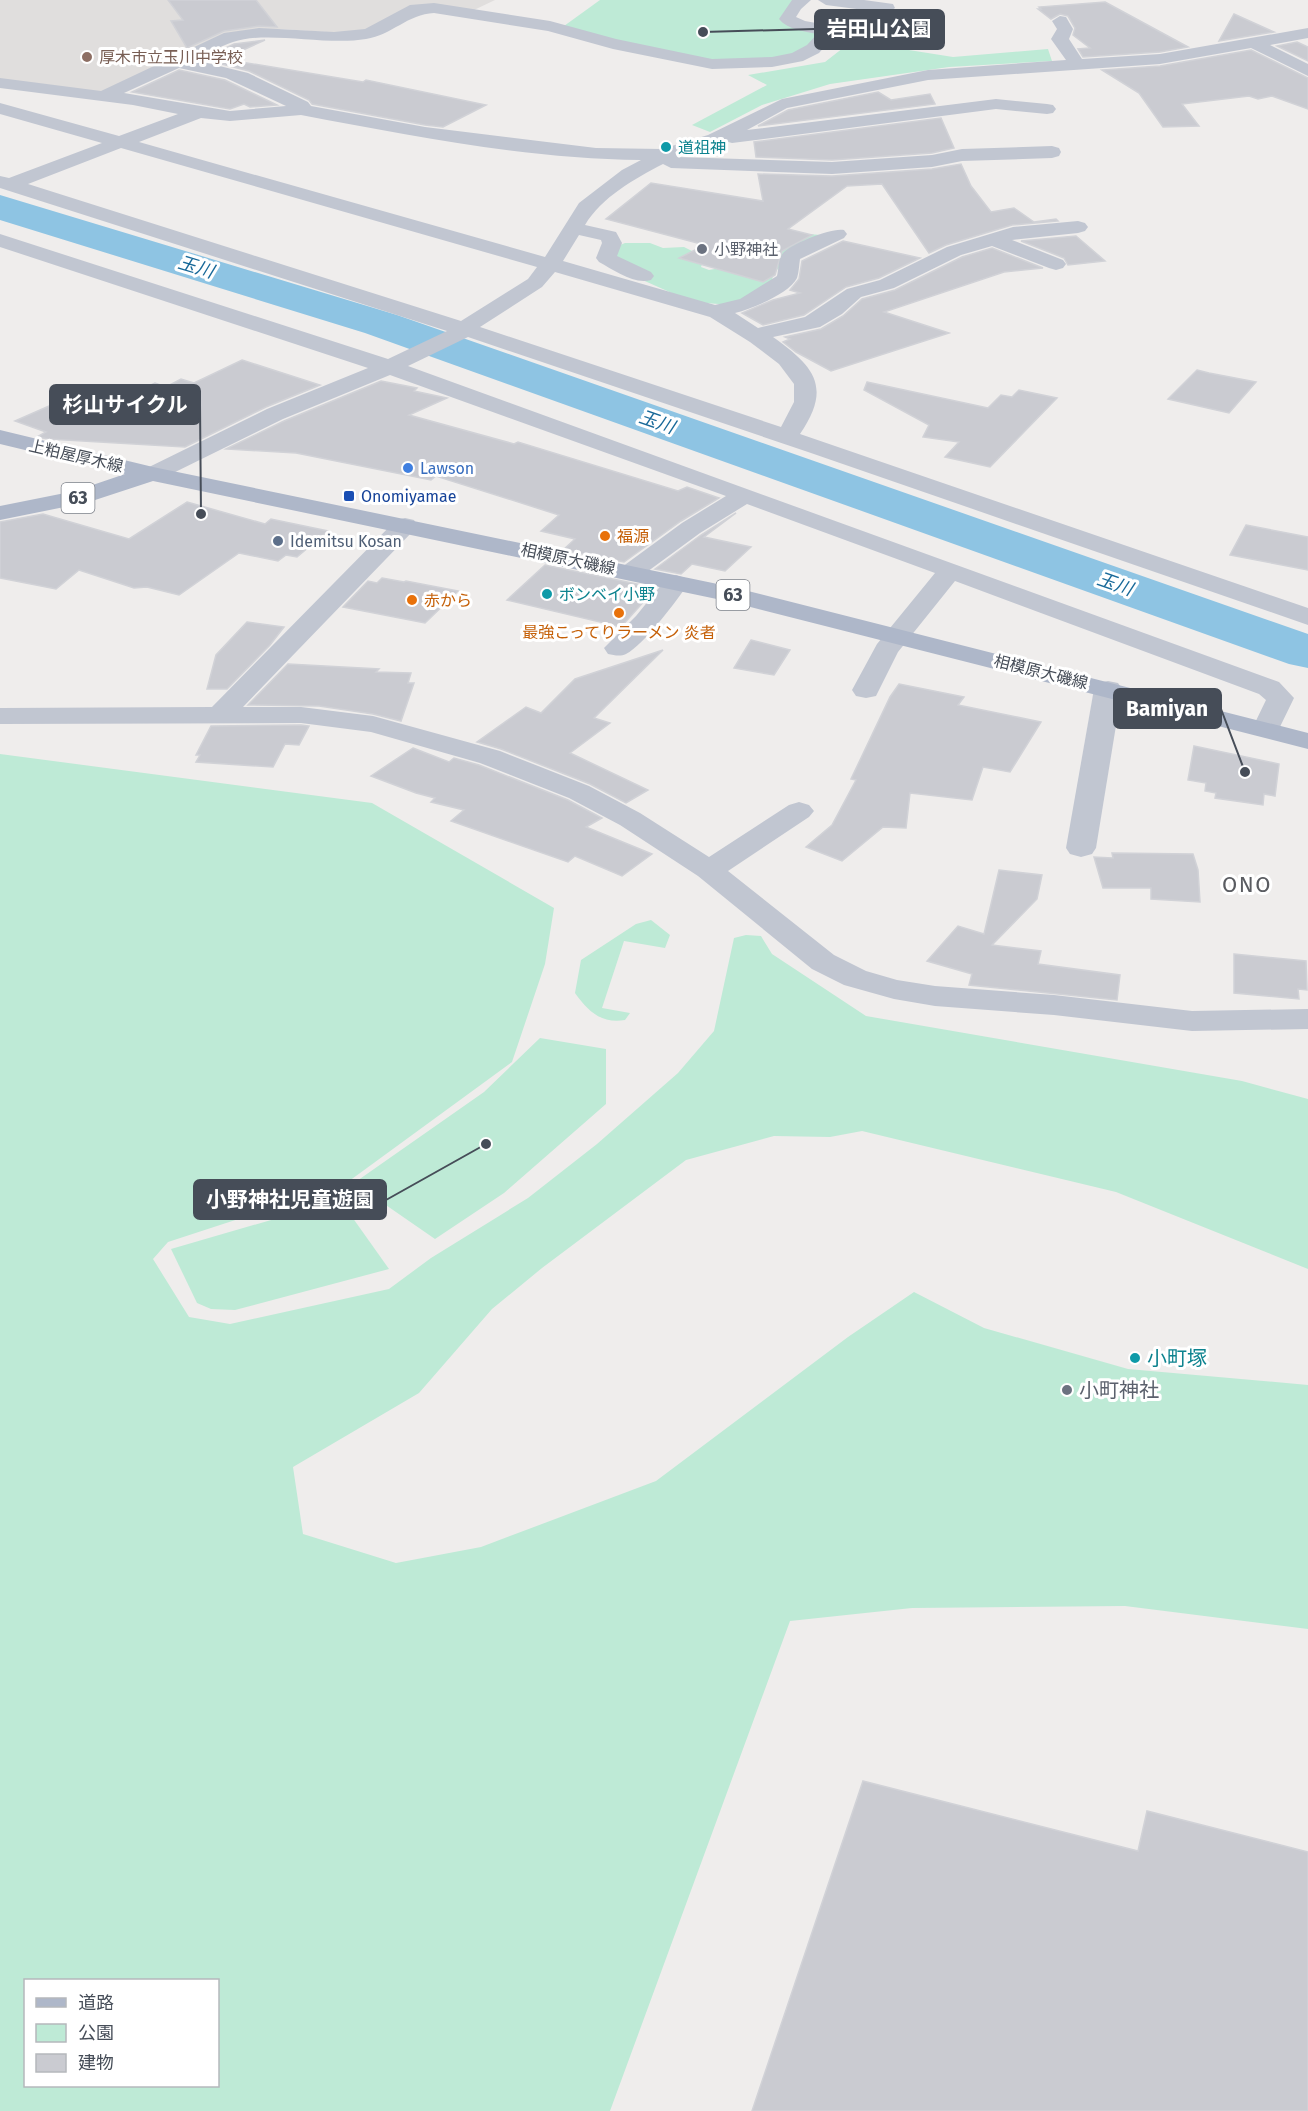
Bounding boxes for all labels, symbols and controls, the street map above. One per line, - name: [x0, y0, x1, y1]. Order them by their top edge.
- callout: 岩田山公園: [815, 10, 944, 49]
- text: 岩田山公園: [827, 16, 932, 42]
- place label: 厚木市立玉川中学校: [99, 48, 243, 67]
- marker: 厚木市立玉川中学校: [80, 50, 94, 64]
- place label: 道祖神: [678, 138, 726, 157]
- marker: 道祖神: [659, 140, 673, 154]
- place label: 小野神社: [714, 240, 778, 259]
- marker: 小野神社: [695, 242, 709, 256]
- water label: 玉川: [176, 251, 218, 283]
- callout: 杉山サイクル: [50, 385, 200, 424]
- text: 杉山サイクル: [63, 392, 187, 418]
- water label: 玉川: [636, 406, 679, 439]
- street label: 上粕屋厚木線: [27, 436, 125, 476]
- place label: Lawson: [420, 459, 474, 478]
- marker: Lawson: [401, 461, 415, 475]
- road number: 63: [62, 483, 94, 513]
- place label: Onomiyamae: [361, 487, 456, 506]
- marker: Onomiyamae: [342, 489, 356, 503]
- place label: 福源: [617, 527, 649, 546]
- marker: 福源: [598, 529, 612, 543]
- place label: Idemitsu Kosan: [290, 532, 402, 551]
- marker: Idemitsu Kosan: [271, 534, 285, 548]
- street label: 相模原大磯線: [519, 540, 617, 578]
- water label: 玉川: [1094, 568, 1137, 601]
- road number: 63: [716, 580, 750, 610]
- place label: ボンベイ小野: [559, 585, 655, 604]
- marker: ボンベイ小野: [540, 587, 554, 601]
- place label: 赤から: [424, 591, 472, 610]
- marker: 赤から: [405, 593, 419, 607]
- marker: 最強こってりラーメン 炎者: [612, 606, 626, 620]
- place label: 最強こってりラーメン 炎者: [522, 623, 716, 642]
- street label: 相模原大磯線: [992, 651, 1090, 693]
- callout: Bamiyan: [1114, 689, 1221, 728]
- text: Bamiyan: [1126, 696, 1208, 722]
- district label: ONO: [1222, 871, 1272, 898]
- callout: 小野神社児童遊園: [194, 1180, 386, 1219]
- text: 小野神社児童遊園: [206, 1187, 374, 1213]
- place label: 小町塚: [1147, 1346, 1207, 1370]
- marker: 小町塚: [1128, 1351, 1142, 1365]
- place label: 小町神社: [1079, 1378, 1159, 1402]
- marker: 小町神社: [1060, 1383, 1074, 1397]
- legend: [24, 1979, 219, 2087]
- text: 道路: [78, 1992, 114, 2014]
- text: 公園: [78, 2022, 114, 2044]
- text: 建物: [78, 2052, 114, 2074]

